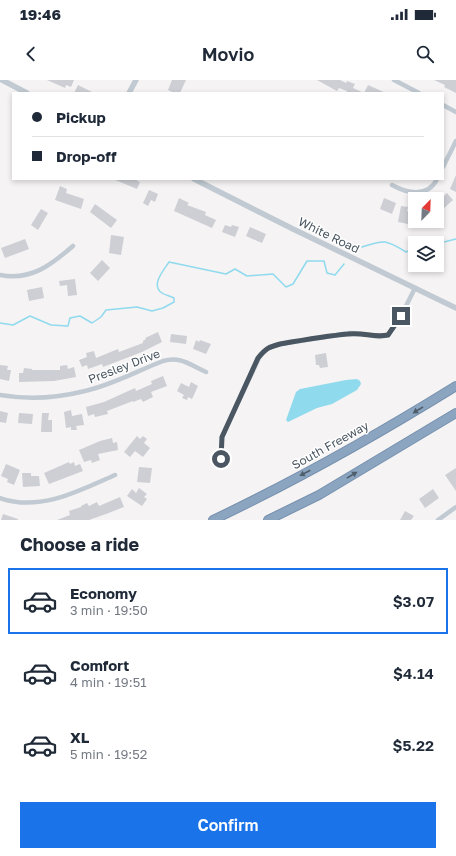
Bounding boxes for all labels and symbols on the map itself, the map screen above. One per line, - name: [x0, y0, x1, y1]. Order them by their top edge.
- north arrow: [408, 192, 444, 228]
- street label: White Road: [296, 214, 362, 256]
- route end: [392, 307, 410, 325]
- street label: Presley Drive: [86, 345, 162, 387]
- one-way arrow: [412, 406, 424, 413]
- street label: South Freeway: [289, 418, 371, 472]
- route start: [212, 450, 230, 468]
- one-way arrow: [299, 470, 311, 477]
- one-way arrow: [347, 471, 357, 479]

